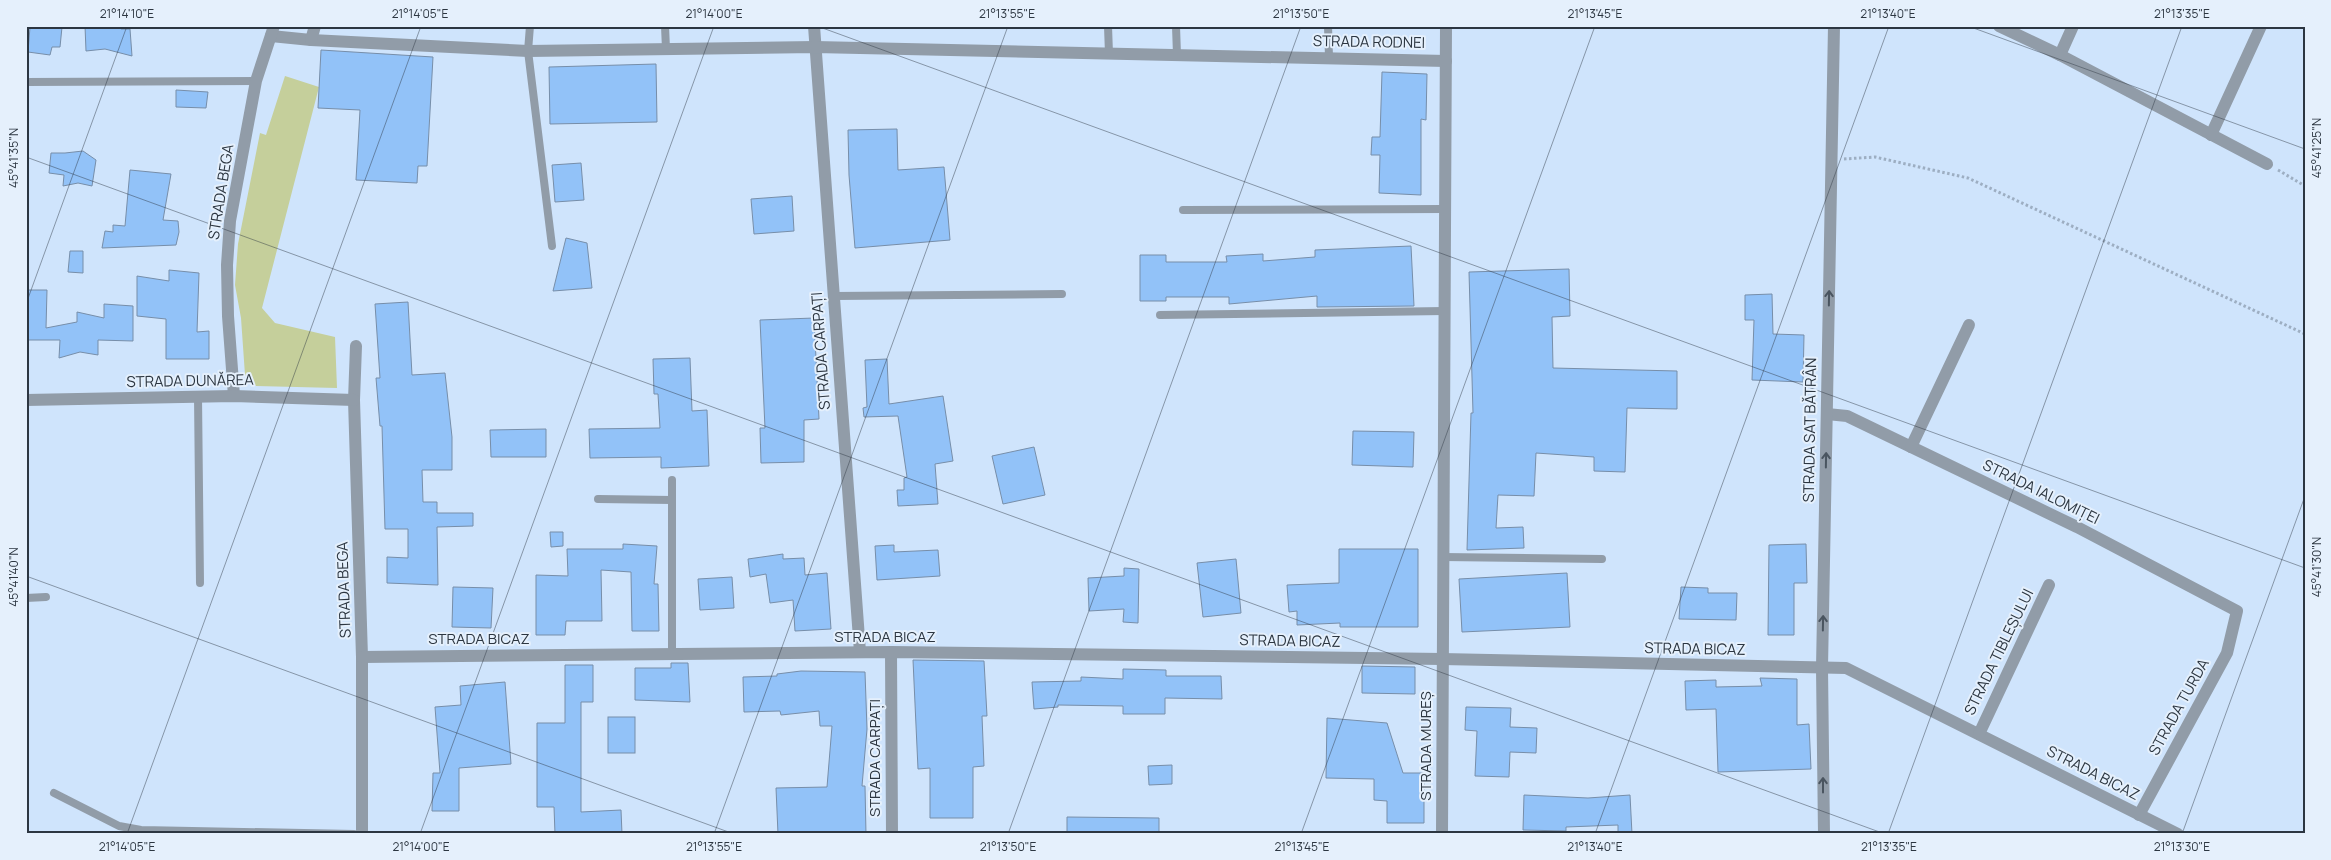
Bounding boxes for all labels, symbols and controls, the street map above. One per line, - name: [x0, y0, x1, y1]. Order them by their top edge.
- text: 21°14'10"E: [100, 5, 154, 22]
- text: 21°14'05"E: [392, 5, 448, 22]
- text: 21°14'00"E: [685, 5, 743, 22]
- text: 21°13'55"E: [979, 5, 1035, 22]
- text: 21°13'50"E: [1273, 5, 1329, 22]
- text: 21°13'45"E: [1568, 5, 1623, 22]
- text: 21°13'40"E: [1860, 5, 1916, 22]
- text: 21°13'35"E: [2154, 5, 2210, 22]
- street label: STRADA RODNEI: [1313, 30, 1425, 53]
- text: 45°41'25"N: [2308, 118, 2325, 178]
- text: 45°41'35"N: [5, 128, 22, 188]
- street label: STRADA BEGA: [203, 142, 239, 241]
- one-way arrow: [1824, 290, 1834, 306]
- street label: STRADA CARPAȚI: [806, 291, 835, 411]
- street label: STRADA SAT BĂTRÂN: [1798, 357, 1821, 503]
- street label: STRADA DUNĂREA: [126, 369, 254, 392]
- one-way arrow: [1821, 452, 1831, 468]
- street label: STRADA IALOMIȚEI: [1979, 454, 2103, 529]
- text: 45°41'30"N: [2308, 537, 2325, 597]
- street label: STRADA BEGA: [331, 541, 356, 639]
- text: 45°41'40"N: [5, 547, 22, 607]
- street label: STRADA TIBLEȘULUI: [1959, 585, 2038, 719]
- one-way arrow: [1818, 615, 1828, 631]
- street label: STRADA BICAZ: [834, 626, 936, 647]
- street label: STRADA BICAZ: [428, 628, 530, 649]
- street label: STRADA BICAZ: [1239, 629, 1341, 652]
- street label: STRADA BICAZ: [1644, 637, 1746, 660]
- street label: STRADA TURDA: [2143, 654, 2214, 759]
- street label: STRADA MUREȘ: [1415, 691, 1436, 801]
- street label: STRADA CARPAȚI: [864, 699, 885, 817]
- street label: STRADA BICAZ: [2043, 740, 2143, 805]
- one-way arrow: [1818, 777, 1828, 794]
- text: 21°14'05"E: [99, 838, 155, 855]
- text: 21°14'00"E: [392, 838, 450, 855]
- text: 21°13'55"E: [686, 838, 742, 855]
- text: 21°13'50"E: [980, 838, 1036, 855]
- text: 21°13'45"E: [1275, 838, 1330, 855]
- text: 21°13'40"E: [1567, 838, 1623, 855]
- text: 21°13'35"E: [1861, 838, 1917, 855]
- text: 21°13'30"E: [2154, 838, 2210, 855]

